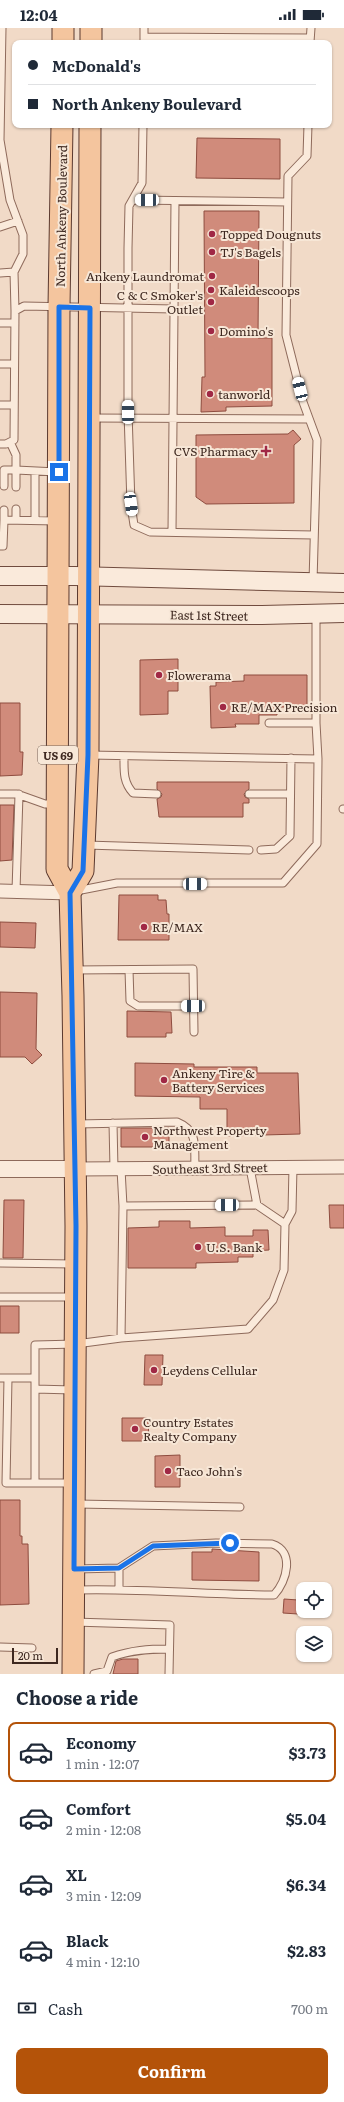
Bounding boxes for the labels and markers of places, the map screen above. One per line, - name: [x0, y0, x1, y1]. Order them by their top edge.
- place label: Topped Dougnuts: [220, 225, 322, 243]
- marker: Topped Dougnuts: [207, 229, 217, 239]
- place label: TJ's Bagels: [220, 243, 282, 261]
- marker: TJ's Bagels: [207, 247, 217, 257]
- place label: Ankeny Laundromat: [86, 267, 204, 285]
- marker: Ankeny Laundromat: [207, 271, 217, 281]
- place label: Kaleidescoops: [219, 281, 300, 299]
- marker: Kaleidescoops: [206, 285, 216, 295]
- place label: C & C Smoker's Outlet: [117, 286, 204, 318]
- marker: C & C Smoker's Outlet: [206, 297, 216, 307]
- place label: Domino's: [219, 322, 274, 340]
- marker: Domino's: [206, 326, 216, 336]
- place label: tanworld: [218, 385, 271, 403]
- marker: tanworld: [205, 389, 215, 399]
- place label: CVS Pharmacy: [174, 442, 258, 460]
- marker: CVS Pharmacy: [261, 446, 271, 456]
- place label: Flowerama: [167, 666, 232, 684]
- marker: Flowerama: [154, 670, 164, 680]
- place label: RE/MAX Precision: [231, 698, 338, 716]
- marker: RE/MAX Precision: [218, 702, 228, 712]
- place label: RE/MAX: [152, 918, 203, 936]
- marker: RE/MAX: [139, 922, 149, 932]
- place label: Ankeny Tire & Battery Services: [172, 1064, 265, 1096]
- marker: Ankeny Tire & Battery Services: [159, 1075, 169, 1085]
- place label: Northwest Property Management: [153, 1121, 267, 1153]
- marker: Northwest Property Management: [140, 1132, 150, 1142]
- place label: U.S. Bank: [206, 1238, 263, 1256]
- marker: U.S. Bank: [193, 1242, 203, 1252]
- place label: Leydens Cellular: [162, 1361, 258, 1379]
- marker: Leydens Cellular: [149, 1365, 159, 1375]
- place label: Country Estates Realty Company: [143, 1413, 237, 1445]
- marker: Country Estates Realty Company: [130, 1424, 140, 1434]
- place label: Taco John's: [176, 1462, 243, 1480]
- marker: Taco John's: [163, 1466, 173, 1476]

